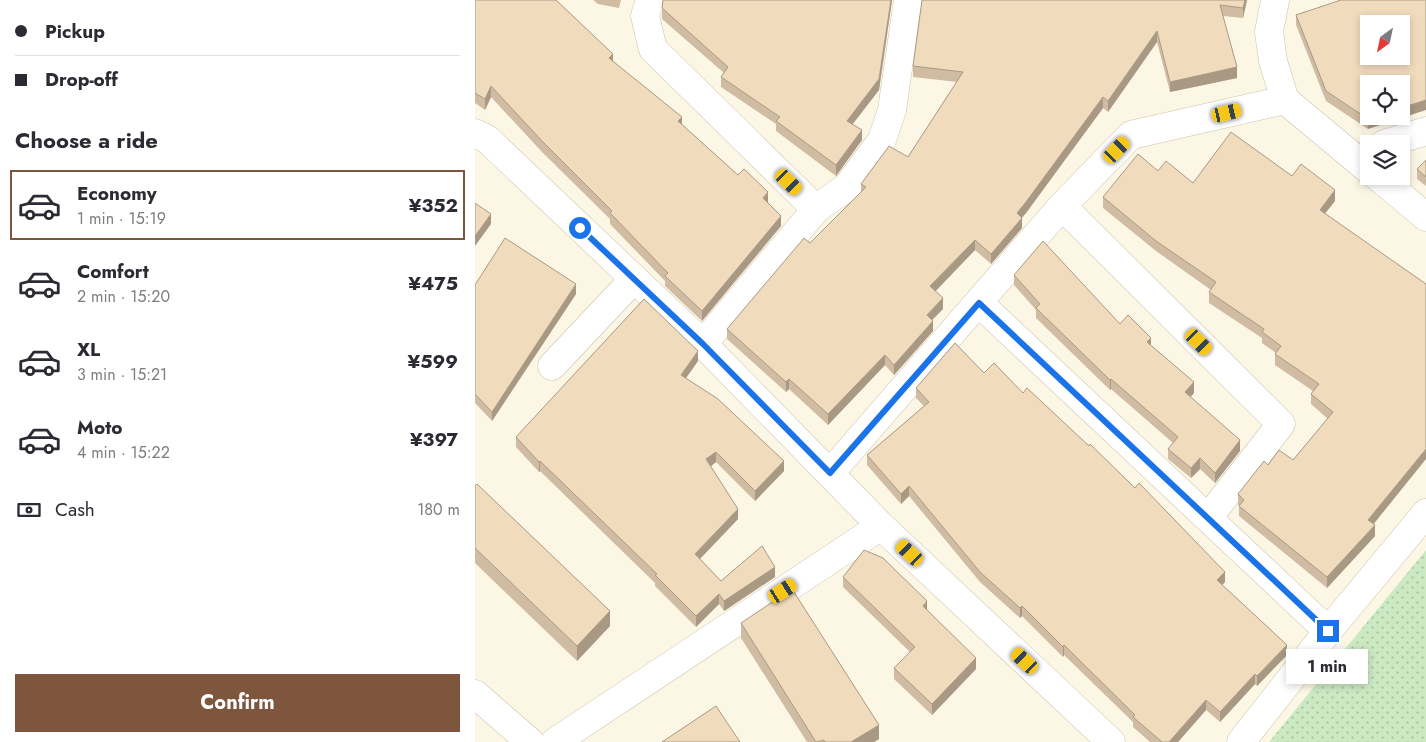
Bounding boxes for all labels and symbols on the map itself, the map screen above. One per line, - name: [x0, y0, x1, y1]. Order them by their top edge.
- north arrow: [1360, 15, 1410, 65]
- car: [1210, 102, 1243, 124]
- car: [1101, 134, 1132, 166]
- car: [773, 166, 805, 198]
- route start: [569, 217, 591, 239]
- car: [1183, 326, 1214, 358]
- car: [893, 537, 926, 569]
- car: [766, 577, 799, 605]
- route end: [1317, 620, 1339, 642]
- car: [1008, 645, 1041, 677]
- callout: 1 min: [1287, 648, 1369, 684]

